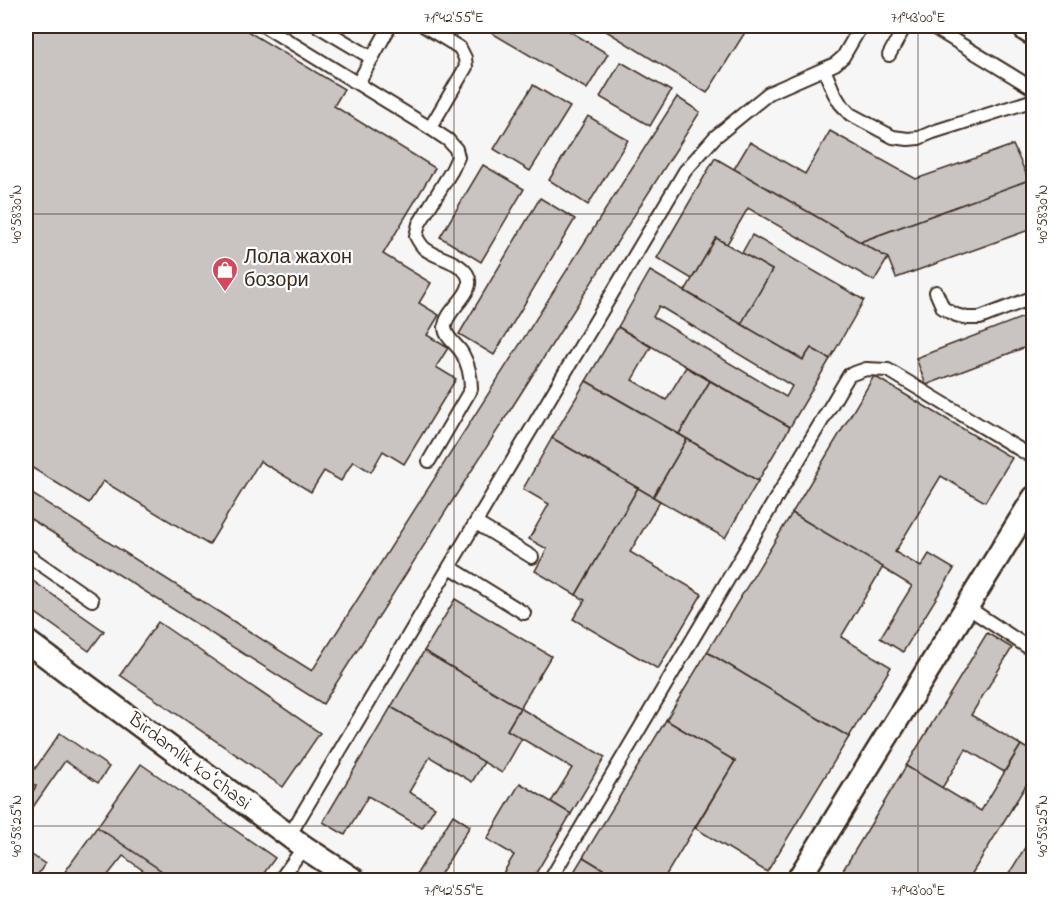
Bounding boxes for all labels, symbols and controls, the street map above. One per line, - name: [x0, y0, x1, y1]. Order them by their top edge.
- text: 71°42'55"E: [424, 7, 484, 29]
- text: 71°43'00"E: [891, 7, 945, 29]
- text: 40°58'30"N: [6, 185, 28, 243]
- text: 40°58'30"N: [1032, 185, 1054, 243]
- place label: Лола жахон бозори: [244, 244, 352, 296]
- shop icon: Лола жахон бозори: [210, 255, 240, 293]
- street label: Birdamlik koʻchasi: [120, 705, 257, 818]
- text: 40°58'25"N: [6, 795, 28, 857]
- text: 40°58'25"N: [1032, 795, 1054, 857]
- text: 71°42'55"E: [424, 880, 484, 902]
- text: 71°43'00"E: [891, 880, 945, 902]

